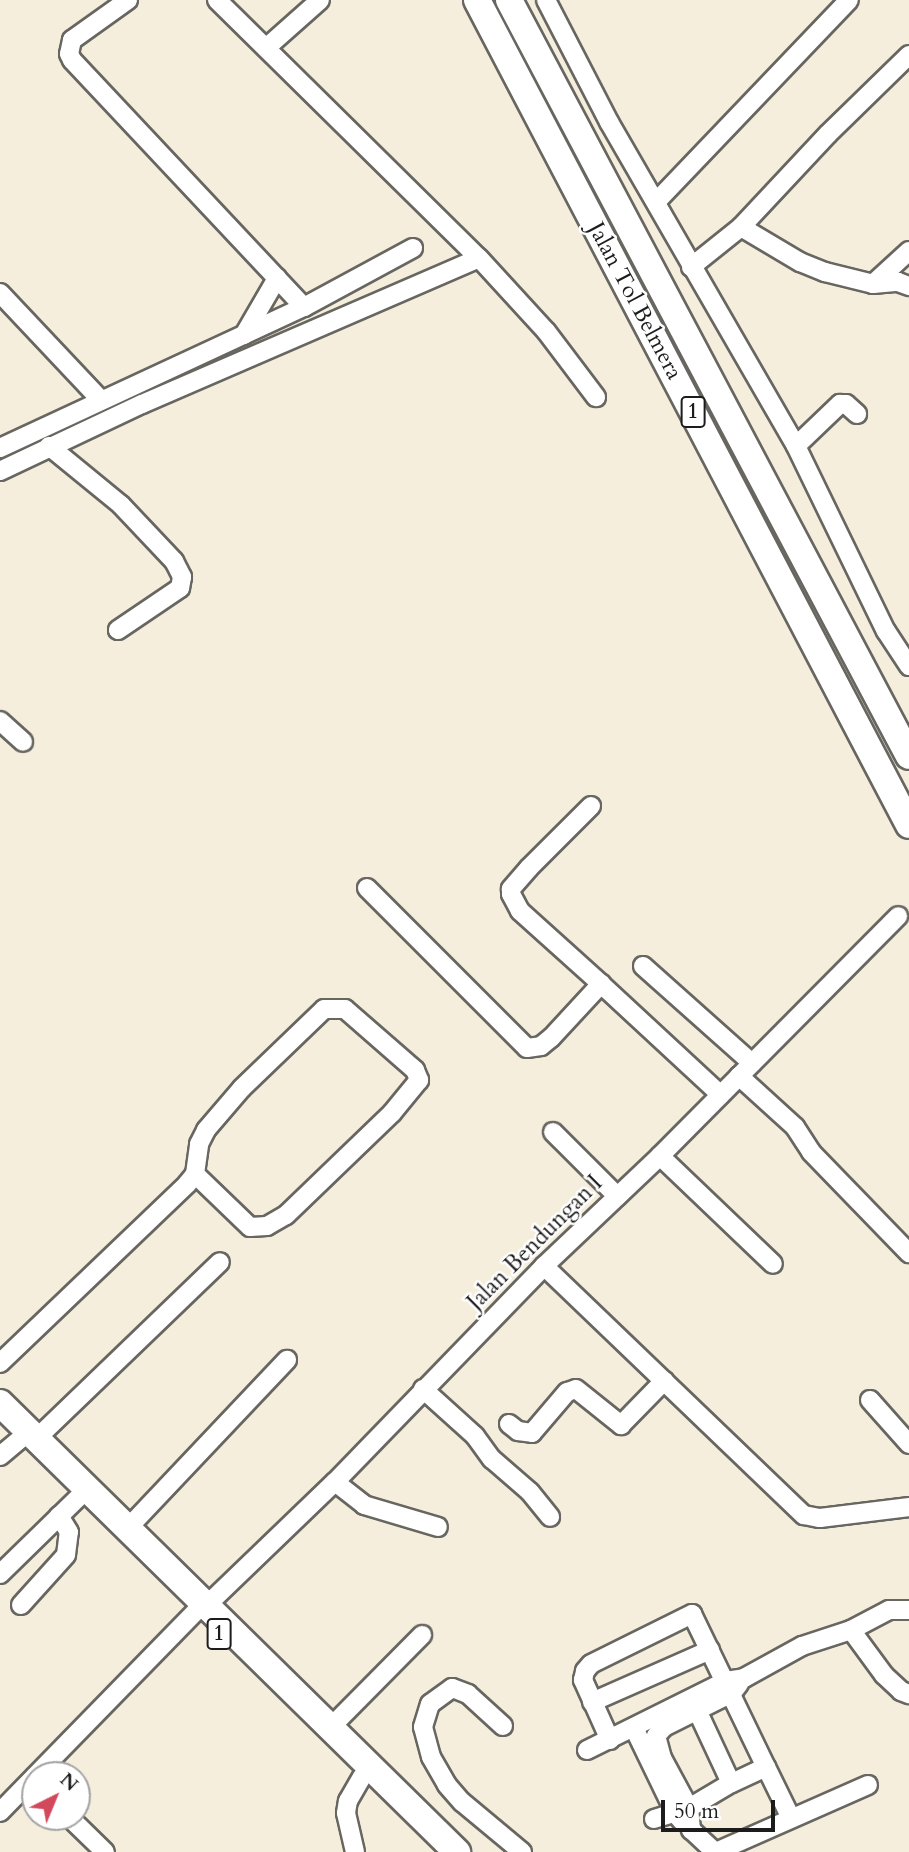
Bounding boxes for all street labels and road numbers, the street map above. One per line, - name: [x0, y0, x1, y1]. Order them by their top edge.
- street label: Jalan Tol Belmera: [582, 218, 688, 384]
- road number: 1: [679, 394, 707, 430]
- street label: Jalan Bendungan I: [462, 1170, 608, 1316]
- road number: 1: [205, 1616, 233, 1652]

